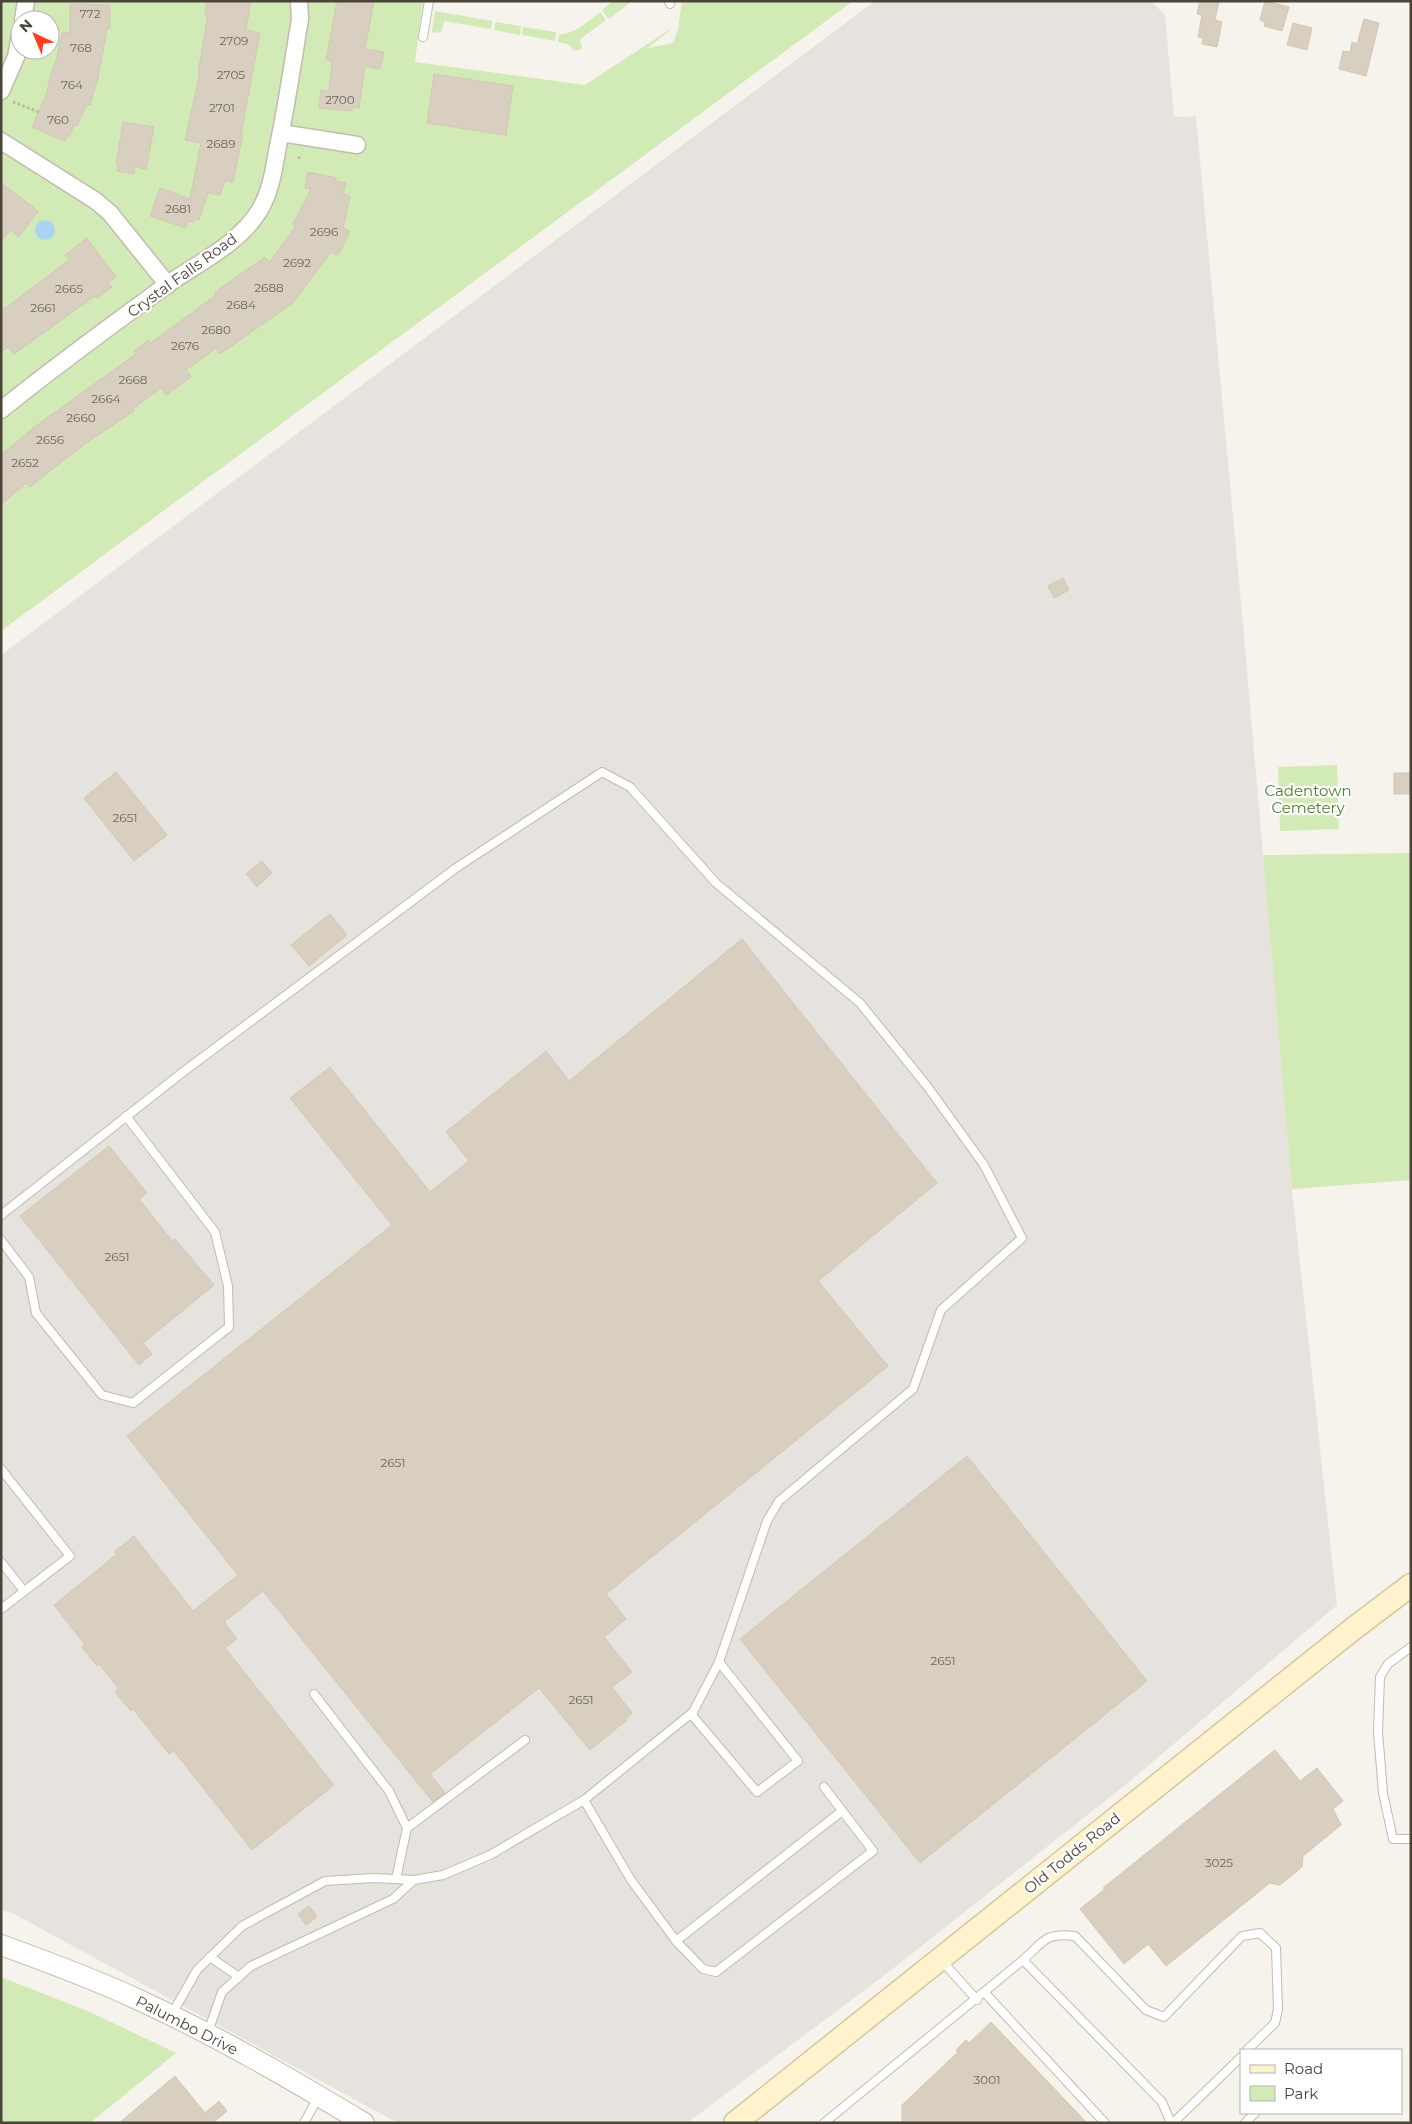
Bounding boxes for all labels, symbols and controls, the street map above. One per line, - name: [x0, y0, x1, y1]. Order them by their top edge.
- house number: 772: [80, 6, 101, 21]
- north arrow: [10, 10, 60, 60]
- text: N: [16, 15, 36, 36]
- house number: 2709: [220, 33, 248, 48]
- house number: 768: [70, 40, 92, 55]
- house number: 2705: [217, 67, 245, 82]
- house number: 764: [61, 77, 83, 92]
- house number: 2700: [325, 92, 355, 107]
- house number: 2701: [209, 100, 235, 115]
- house number: 760: [47, 112, 69, 127]
- house number: 2689: [206, 136, 236, 151]
- house number: 2681: [165, 201, 191, 216]
- house number: 2696: [310, 224, 338, 239]
- street label: Crystal Falls Road: [123, 229, 241, 321]
- house number: 2692: [283, 255, 311, 270]
- house number: 2688: [254, 280, 284, 295]
- house number: 2665: [55, 281, 83, 296]
- house number: 2684: [226, 297, 256, 312]
- house number: 2661: [30, 300, 56, 315]
- house number: 2680: [201, 322, 231, 337]
- house number: 2676: [171, 338, 199, 353]
- house number: 2668: [118, 372, 148, 387]
- house number: 2664: [91, 391, 121, 406]
- house number: 2660: [66, 410, 96, 425]
- house number: 2656: [36, 432, 64, 447]
- house number: 2652: [11, 455, 39, 470]
- park label: Cadentown Cemetery: [1264, 781, 1352, 817]
- house number: 2651: [112, 810, 138, 825]
- house number: 2651: [104, 1249, 130, 1264]
- house number: 2651: [380, 1455, 406, 1470]
- house number: 2651: [930, 1653, 956, 1668]
- house number: 2651: [568, 1692, 594, 1707]
- street label: Old Todds Road: [1020, 1808, 1124, 1898]
- house number: 3025: [1205, 1855, 1233, 1870]
- street label: Palumbo Drive: [133, 1991, 241, 2059]
- legend: [1240, 2049, 1402, 2114]
- text: Road: [1284, 2059, 1323, 2078]
- house number: 3001: [974, 2072, 1001, 2087]
- text: Park: [1284, 2084, 1318, 2103]

